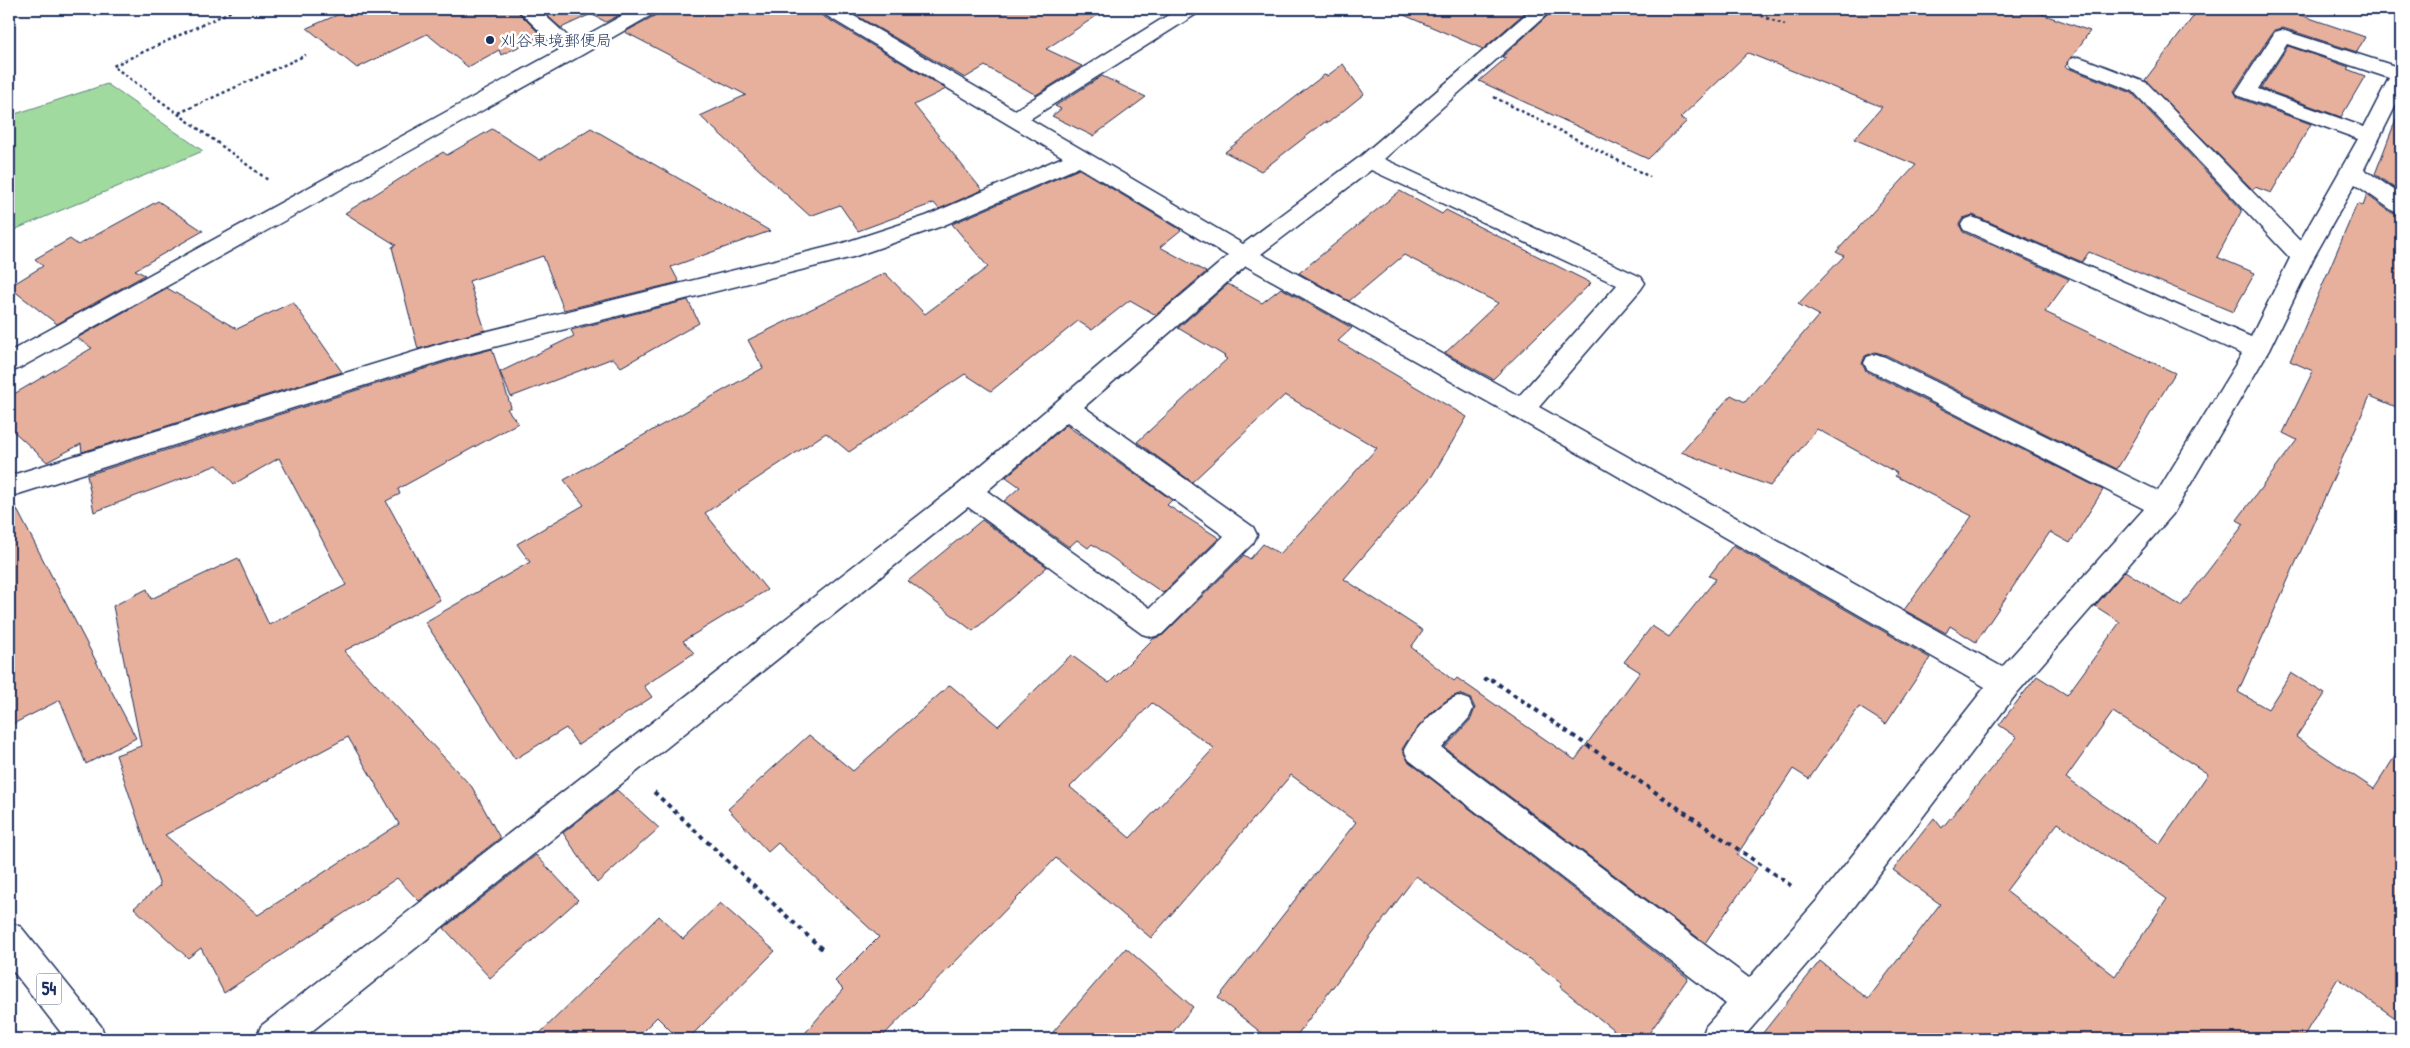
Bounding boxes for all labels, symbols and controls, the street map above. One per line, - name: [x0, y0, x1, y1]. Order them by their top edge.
- place label: 刈谷東境郵便局: [500, 29, 612, 51]
- marker: 刈谷東境郵便局: [484, 34, 496, 46]
- road number: 54: [36, 974, 62, 1004]

